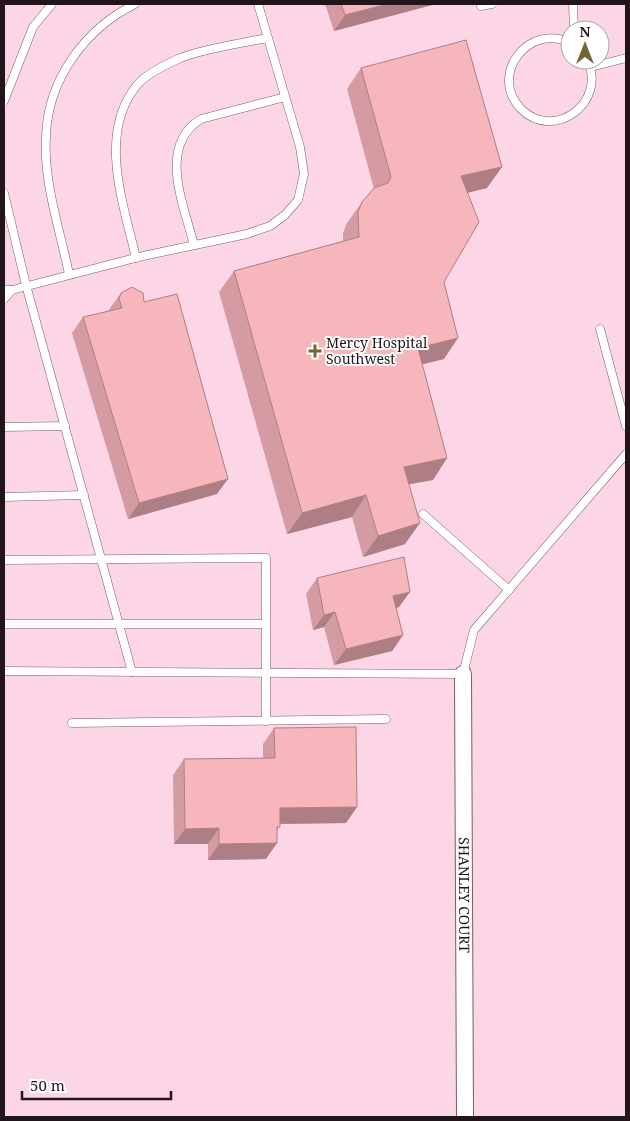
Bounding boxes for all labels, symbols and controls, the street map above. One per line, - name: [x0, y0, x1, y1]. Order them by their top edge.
- north arrow: [560, 20, 610, 70]
- text: N: [579, 22, 591, 41]
- place label: Mercy Hospital Southwest: [326, 333, 428, 368]
- marker: Mercy Hospital Southwest: [308, 344, 322, 358]
- street label: SHANLEY COURT: [455, 837, 474, 953]
- scale bar: [22, 1068, 171, 1100]
- text: 50 m: [30, 1075, 65, 1095]

